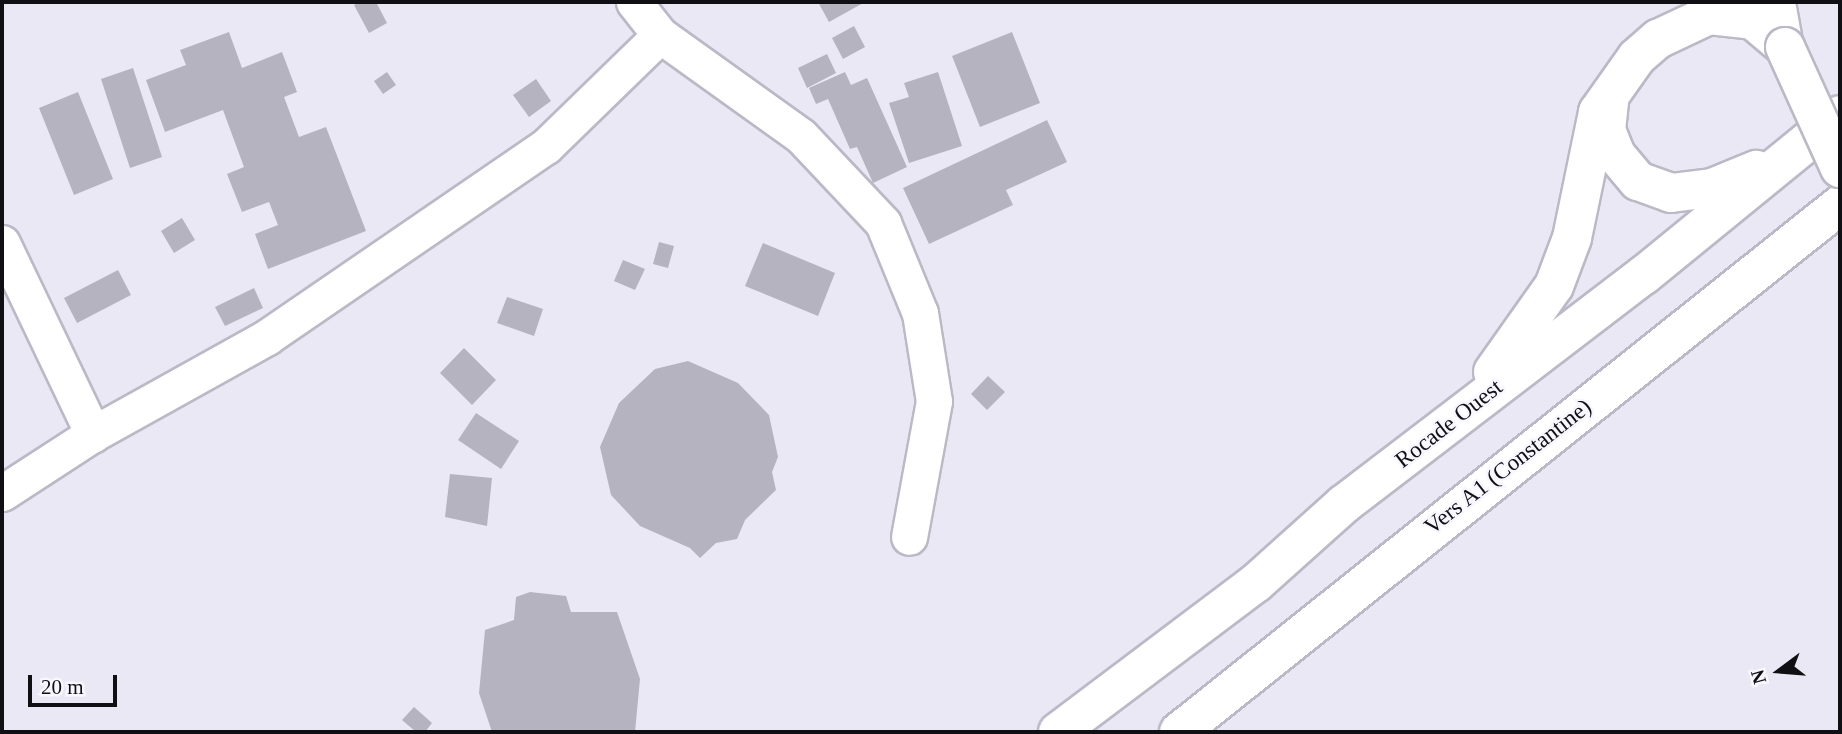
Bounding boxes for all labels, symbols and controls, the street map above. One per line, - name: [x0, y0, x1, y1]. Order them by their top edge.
- street label: Rocade Ouest: [1384, 369, 1514, 479]
- street label: Vers A1 (Constantine): [1411, 387, 1605, 547]
- north arrow: [1744, 636, 1814, 706]
- scale bar: [32, 660, 121, 704]
- text: N: [1746, 667, 1770, 686]
- text: 20 m: [41, 675, 84, 699]

